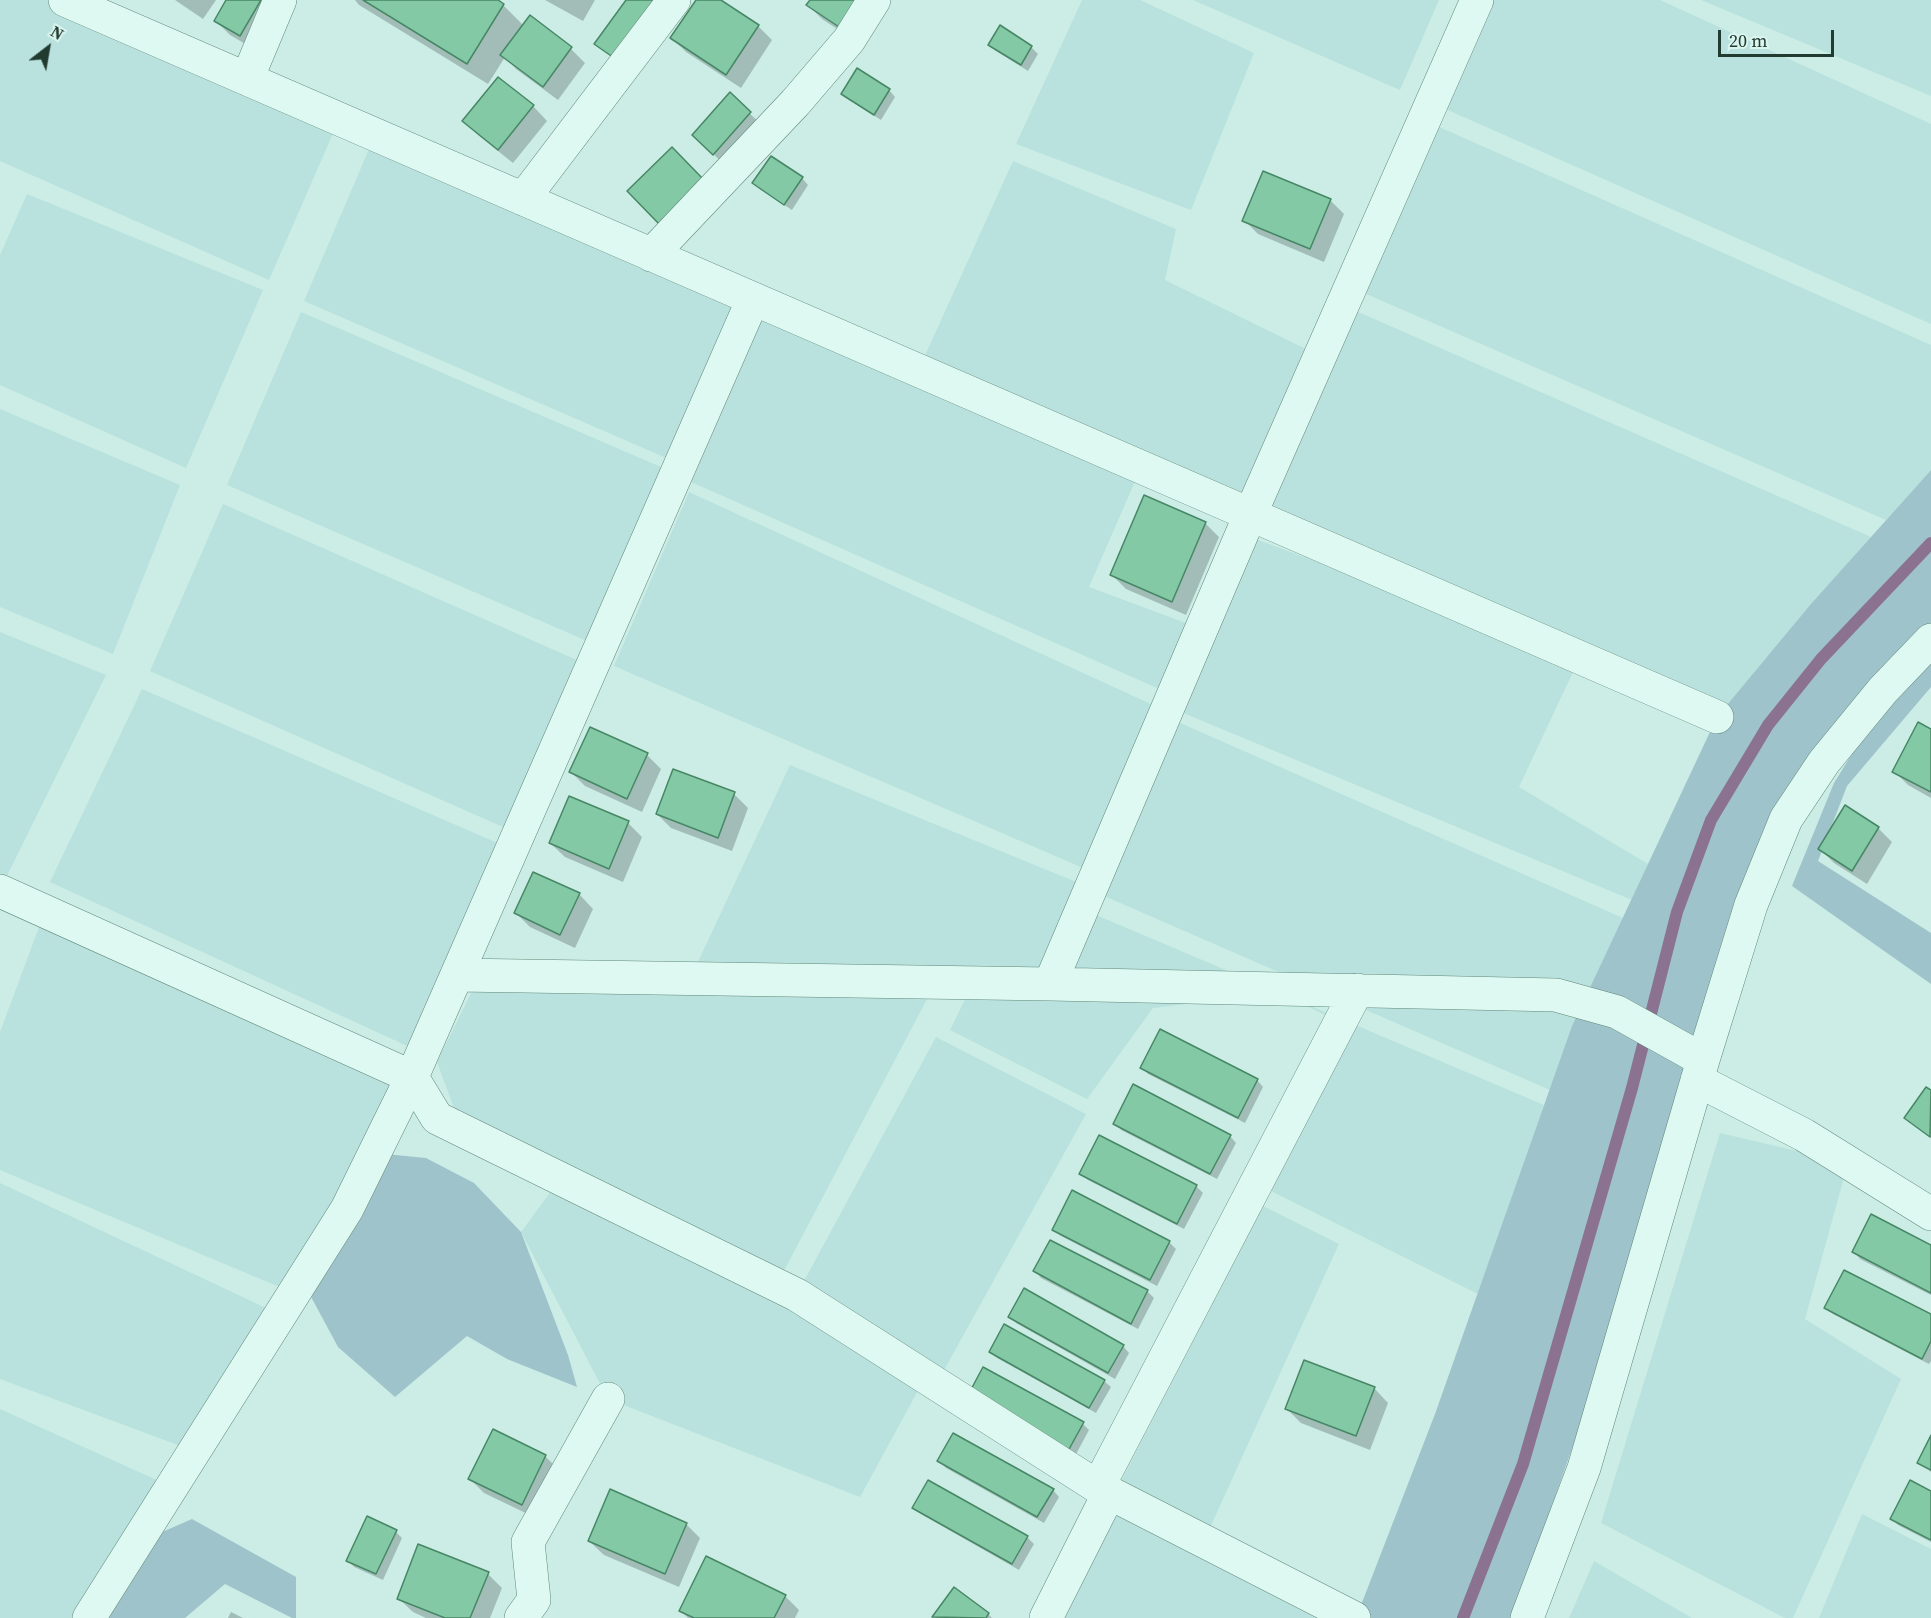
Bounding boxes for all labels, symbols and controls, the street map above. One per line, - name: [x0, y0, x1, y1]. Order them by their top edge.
- north arrow: [18, 18, 78, 78]
- scale bar: [1721, 18, 1836, 56]
- text: N: [47, 20, 68, 45]
- text: 20 m: [1729, 28, 1767, 53]

